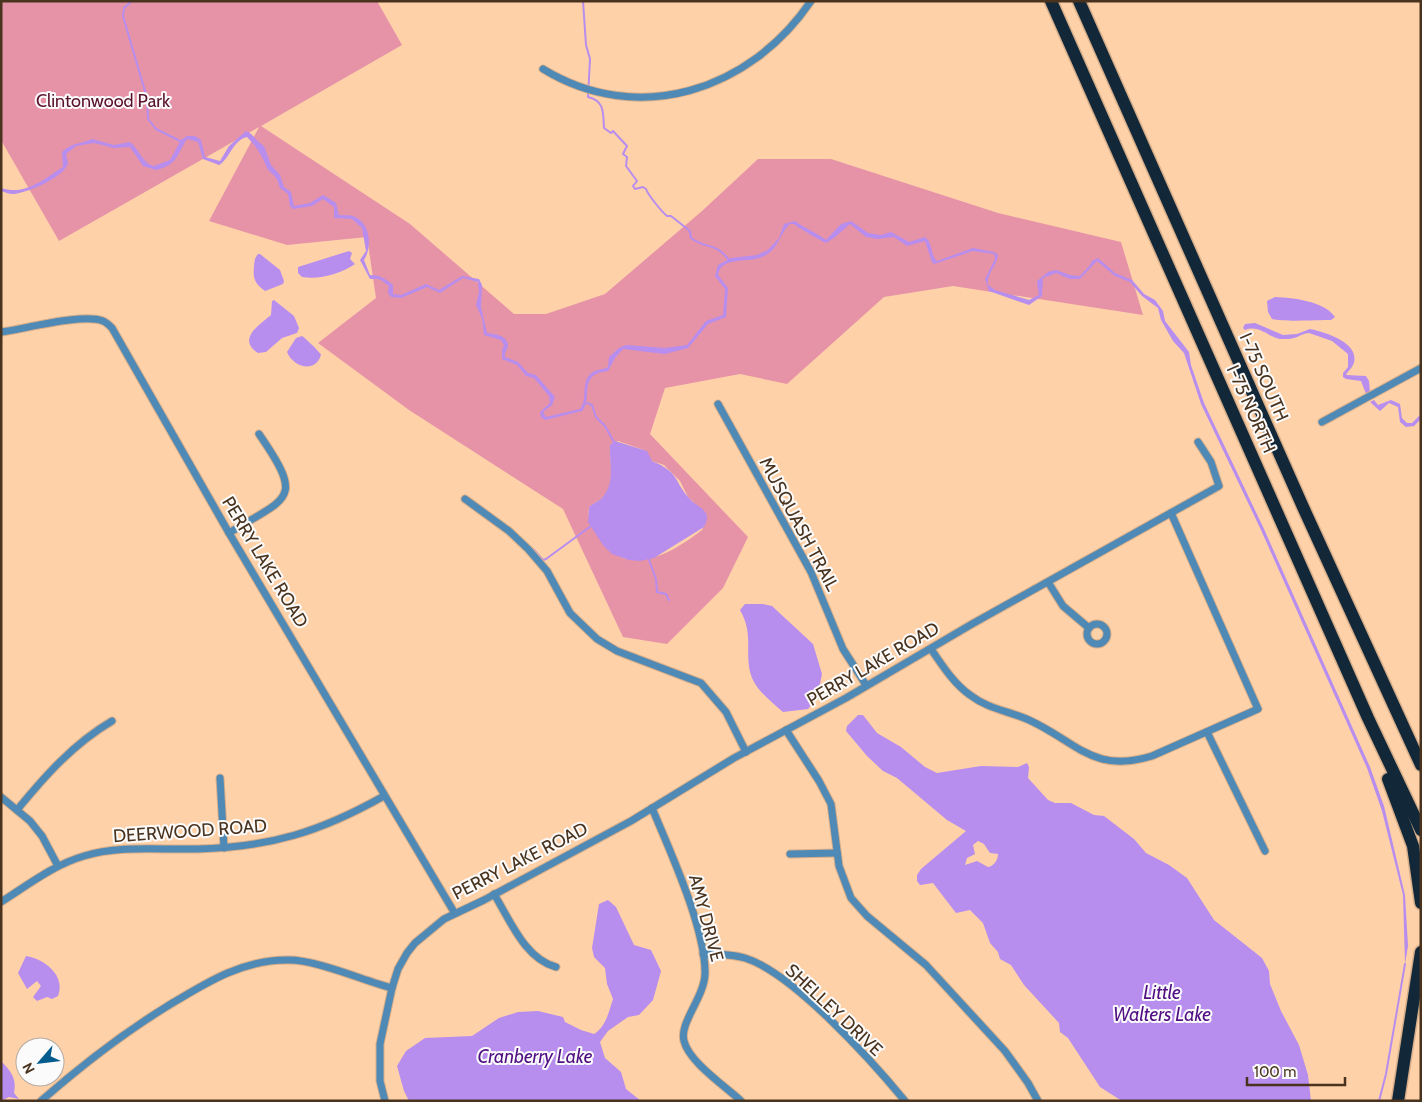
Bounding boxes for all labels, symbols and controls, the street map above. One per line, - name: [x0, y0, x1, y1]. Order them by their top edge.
- park label: Clintonwood Park: [36, 90, 171, 112]
- street label: I-75 SOUTH: [1235, 329, 1293, 425]
- street label: I-75 NORTH: [1222, 362, 1280, 456]
- street label: MUSQUASH TRAIL: [755, 453, 843, 595]
- street label: PERRY LAKE ROAD: [217, 492, 313, 632]
- street label: PERRY LAKE ROAD: [803, 617, 943, 711]
- street label: DEERWOOD ROAD: [112, 815, 268, 847]
- street label: PERRY LAKE ROAD: [449, 817, 591, 905]
- street label: AMY DRIVE: [684, 872, 728, 964]
- street label: SHELLEY DRIVE: [781, 959, 887, 1061]
- water label: Little Walters Lake: [1113, 981, 1211, 1026]
- north arrow: [15, 1037, 65, 1087]
- water label: Cranberry Lake: [478, 1045, 593, 1068]
- scale bar: [1247, 1054, 1344, 1086]
- text: N: [18, 1060, 39, 1077]
- text: 100 m: [1254, 1063, 1296, 1081]

